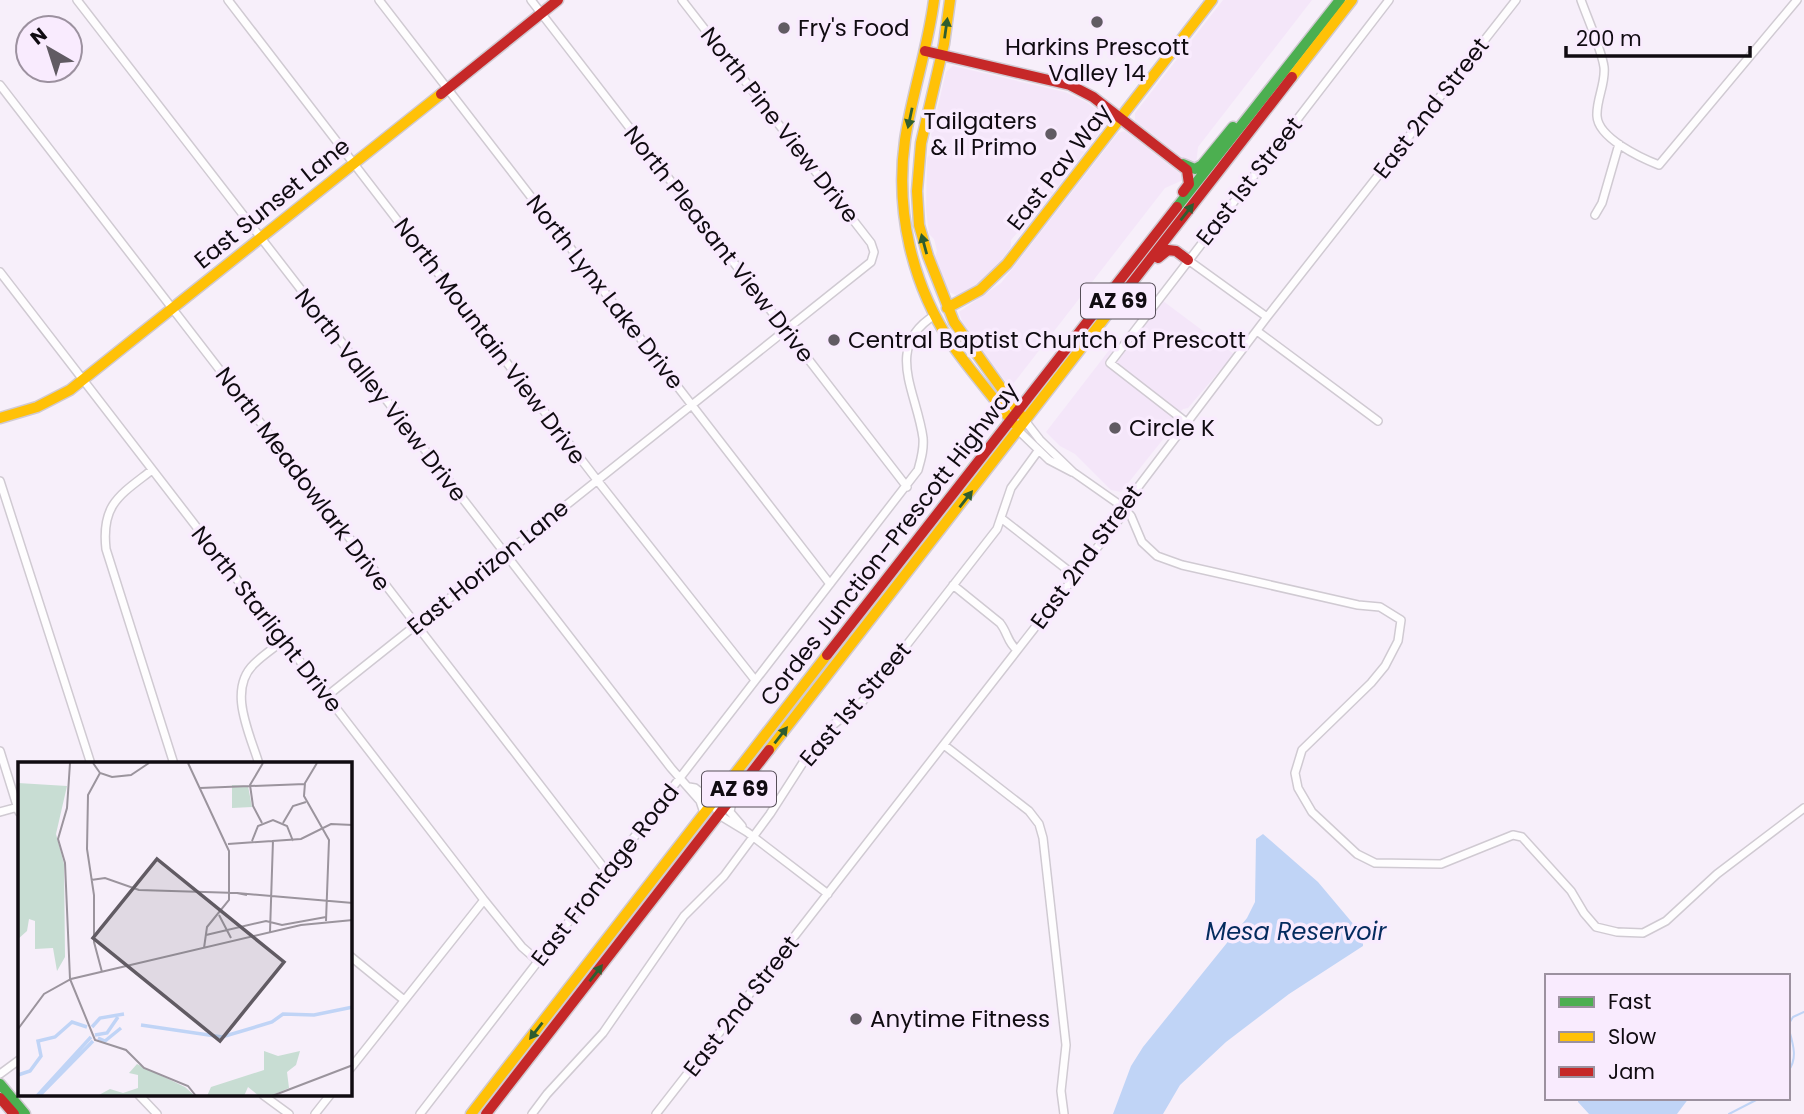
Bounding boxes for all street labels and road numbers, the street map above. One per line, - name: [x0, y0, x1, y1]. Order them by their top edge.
- street label: North Pine View Drive: [693, 20, 867, 230]
- street label: East 2nd Street: [1366, 31, 1496, 185]
- street label: East Pav Way: [999, 97, 1119, 237]
- street label: East 1st Street: [1189, 110, 1309, 252]
- street label: North Pleasant View Drive: [616, 119, 822, 369]
- street label: East Sunset Lane: [187, 130, 357, 276]
- street label: North Lynx Lake Drive: [519, 188, 691, 396]
- street label: North Mountain View Drive: [387, 211, 593, 471]
- street label: North Valley View Drive: [288, 282, 474, 508]
- road number: AZ 69: [1081, 284, 1155, 318]
- street label: North Meadowlark Drive: [208, 360, 398, 598]
- street label: Cordes Junction–Prescott Highway: [752, 375, 1026, 712]
- street label: East 2nd Street: [1023, 478, 1149, 636]
- street label: East Horizon Lane: [401, 492, 575, 642]
- street label: North Starlight Drive: [184, 519, 350, 719]
- street label: East 1st Street: [792, 635, 918, 773]
- road number: AZ 69: [702, 772, 776, 806]
- street label: East Frontage Road: [524, 777, 686, 973]
- street label: East 2nd Street: [676, 929, 806, 1083]

